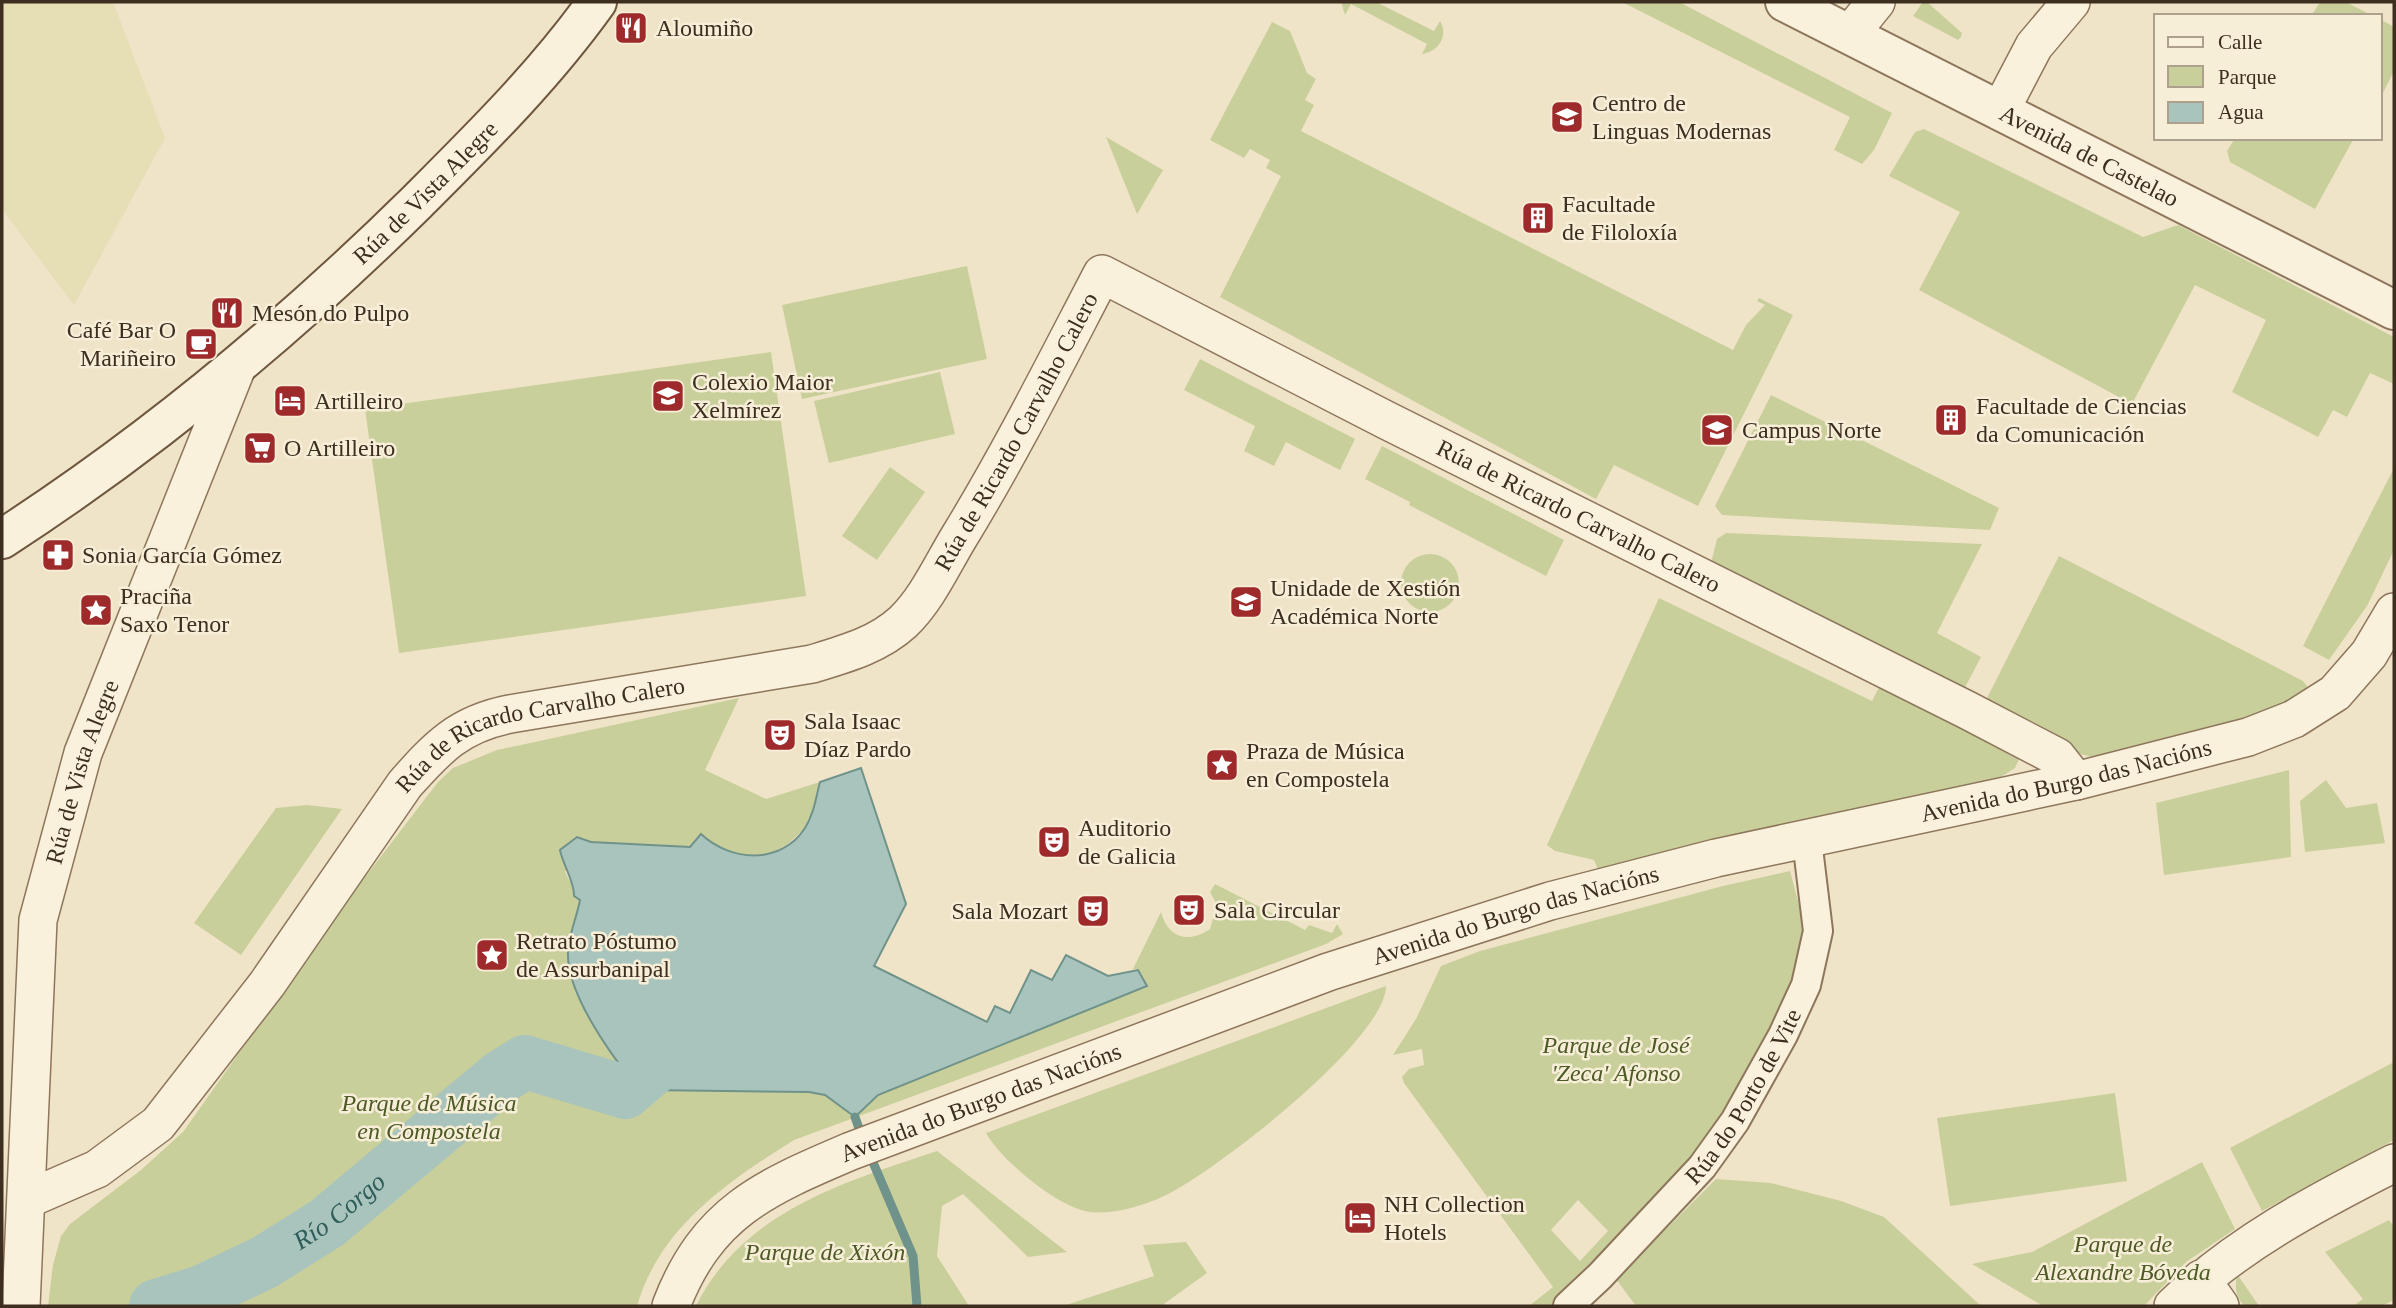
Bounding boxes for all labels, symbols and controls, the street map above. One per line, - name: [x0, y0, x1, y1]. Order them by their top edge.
- restaurant icon: Aloumiño: [612, 9, 650, 47]
- legend: [2154, 14, 2382, 140]
- place label: Aloumiño: [656, 15, 753, 41]
- text: Calle: [2218, 30, 2262, 54]
- text: Parque: [2218, 65, 2276, 89]
- place label: Centro de Linguas Modernas: [1592, 90, 1771, 144]
- school or university icon: Centro de Linguas Modernas: [1548, 98, 1586, 136]
- street label: Avenida de Castelao: [1996, 100, 2183, 212]
- text: Agua: [2218, 100, 2264, 124]
- street label: Rúa de Vista Alegre: [348, 116, 503, 269]
- place label: Facultade de Filoloxía: [1562, 191, 1678, 245]
- building icon: Facultade de Filoloxía: [1519, 199, 1557, 237]
- street label: Rúa de Ricardo Carvalho Calero: [930, 288, 1103, 575]
- restaurant icon: Mesón do Pulpo: [208, 294, 246, 332]
- place label: Mesón do Pulpo: [252, 300, 409, 326]
- place label: Café Bar O Mariñeiro: [67, 317, 176, 371]
- cafe icon: Café Bar O Mariñeiro: [182, 325, 220, 363]
- place label: Colexio Maior Xelmírez: [692, 369, 833, 423]
- school or university icon: Colexio Maior Xelmírez: [649, 377, 687, 415]
- hotel icon: Artilleiro: [271, 382, 309, 420]
- place label: Artilleiro: [314, 388, 403, 414]
- place label: Facultade de Ciencias da Comunicación: [1976, 393, 2187, 447]
- building icon: Facultade de Ciencias da Comunicación: [1932, 401, 1970, 439]
- school or university icon: Campus Norte: [1698, 411, 1736, 449]
- place label: Campus Norte: [1742, 417, 1881, 443]
- supermarket icon: O Artilleiro: [241, 429, 279, 467]
- place label: O Artilleiro: [284, 435, 395, 461]
- street label: Rúa de Ricardo Carvalho Calero: [1433, 435, 1725, 598]
- pharmacy icon: Sonia García Gómez: [39, 536, 77, 574]
- place label: Sonia García Gómez: [82, 542, 282, 568]
- place label: Unidade de Xestión Académica Norte: [1270, 575, 1461, 629]
- place label: Praciña Saxo Tenor: [120, 583, 229, 637]
- school or university icon: Unidade de Xestión Académica Norte: [1227, 583, 1265, 621]
- place icon: Praciña Saxo Tenor: [77, 591, 115, 629]
- street label: Rúa de Ricardo Carvalho Calero: [391, 672, 687, 798]
- street label: Rúa de Vista Alegre: [41, 676, 124, 867]
- place label: Sala Isaac Díaz Pardo: [804, 708, 911, 762]
- theatre icon: Sala Isaac Díaz Pardo: [761, 716, 799, 754]
- street label: Avenida do Burgo das Nacións: [1918, 734, 2214, 827]
- place label: Praza de Música en Compostela: [1246, 738, 1405, 792]
- place icon: Praza de Música en Compostela: [1203, 746, 1241, 784]
- place label: Auditorio de Galicia: [1078, 815, 1176, 869]
- theatre icon: Auditorio de Galicia: [1035, 823, 1073, 861]
- street label: Avenida do Burgo das Nacións: [1369, 860, 1662, 970]
- theatre icon: Sala Circular: [1170, 891, 1208, 929]
- theatre icon: Sala Mozart: [1074, 892, 1112, 930]
- place label: Sala Circular: [1214, 897, 1340, 923]
- place label: Sala Mozart: [951, 898, 1068, 924]
- place label: Retrato Póstumo de Assurbanipal: [516, 928, 677, 982]
- place icon: Retrato Póstumo de Assurbanipal: [473, 936, 511, 974]
- street label: Rúa do Porto de Vite: [1680, 1005, 1806, 1189]
- park label: Parque de José 'Zeca' Afonso: [1541, 1032, 1691, 1086]
- street label: Avenida do Burgo das Nacións: [836, 1038, 1125, 1167]
- park label: Parque de Música en Compostela: [340, 1090, 517, 1144]
- water label: Río Corgo: [287, 1166, 391, 1256]
- place label: NH Collection Hotels: [1384, 1191, 1525, 1245]
- hotel icon: NH Collection Hotels: [1341, 1199, 1379, 1237]
- park label: Parque de Alexandre Bóveda: [2033, 1231, 2211, 1285]
- park label: Parque de Xixón: [744, 1239, 905, 1265]

